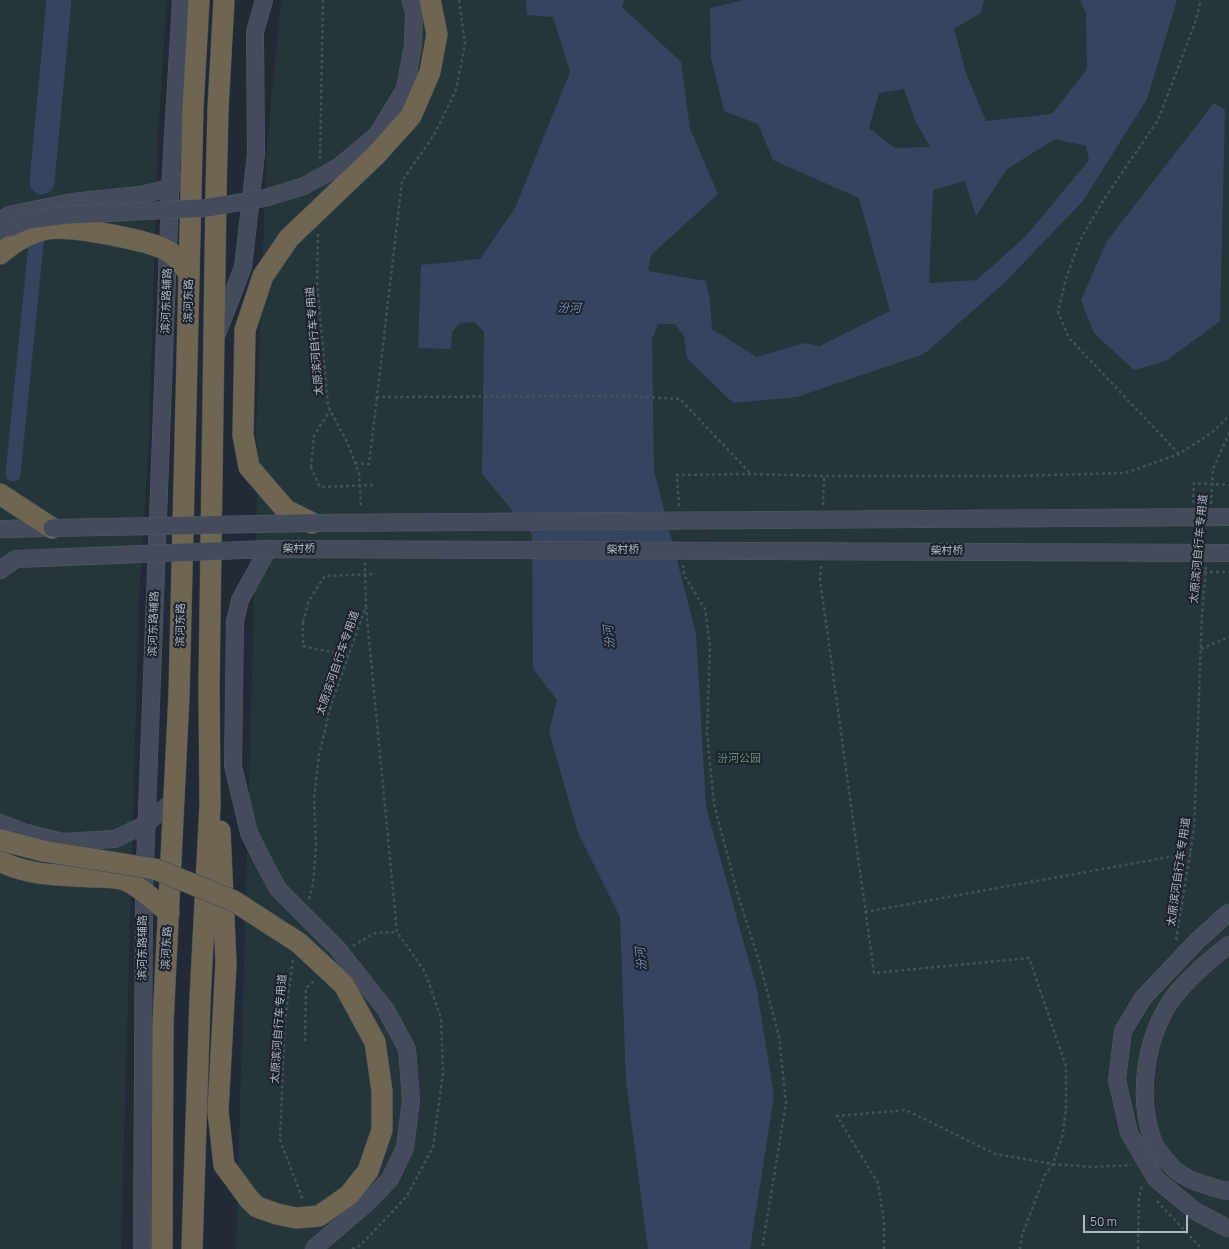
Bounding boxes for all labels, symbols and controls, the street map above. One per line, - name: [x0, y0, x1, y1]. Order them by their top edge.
- street label: 滨河东路辅路: [159, 268, 175, 334]
- street label: 滨河东路: [182, 279, 196, 323]
- street label: 太原滨河自行车专用道: [304, 286, 326, 396]
- water label: 汾河: [557, 302, 581, 316]
- street label: 太原滨河自行车专用道: [1188, 494, 1210, 604]
- street label: 柴村桥: [283, 542, 315, 556]
- street label: 柴村桥: [607, 543, 639, 557]
- street label: 柴村桥: [931, 544, 963, 558]
- street label: 滨河东路辅路: [146, 591, 162, 657]
- street label: 滨河东路: [174, 603, 188, 647]
- street label: 太原滨河自行车专用道: [314, 609, 362, 717]
- water label: 汾河: [602, 624, 618, 650]
- park label: 汾河公园: [717, 752, 761, 766]
- street label: 太原滨河自行车专用道: [1165, 817, 1193, 927]
- street label: 滨河东路辅路: [136, 915, 150, 981]
- street label: 滨河东路: [159, 926, 175, 970]
- water label: 汾河: [634, 946, 650, 972]
- street label: 太原滨河自行车专用道: [269, 974, 289, 1084]
- scale bar: [1085, 1207, 1190, 1233]
- text: 50 m: [1090, 1213, 1117, 1230]

